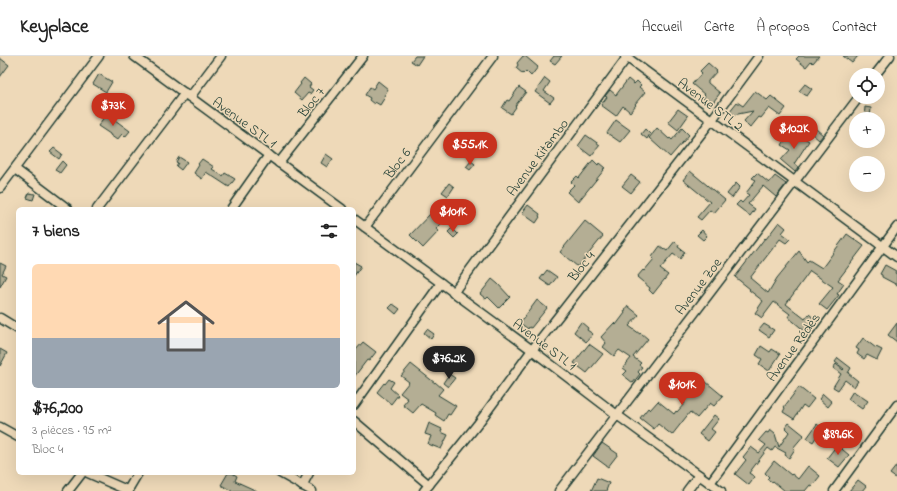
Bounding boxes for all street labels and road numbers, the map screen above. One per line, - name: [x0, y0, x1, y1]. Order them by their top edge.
- street label: Avenue STL 2: [673, 73, 748, 137]
- street label: Bloc 7: [293, 83, 331, 123]
- street label: Avenue STL 1: [207, 93, 281, 154]
- street label: Avenue Kitambo: [502, 115, 574, 201]
- street label: Bloc 6: [379, 144, 417, 185]
- street label: Bloc 4: [563, 247, 601, 287]
- street label: Avenue Zoe: [671, 253, 728, 320]
- street label: Avenue Rédès: [762, 309, 826, 387]
- street label: Avenue STL 1: [508, 314, 581, 377]

